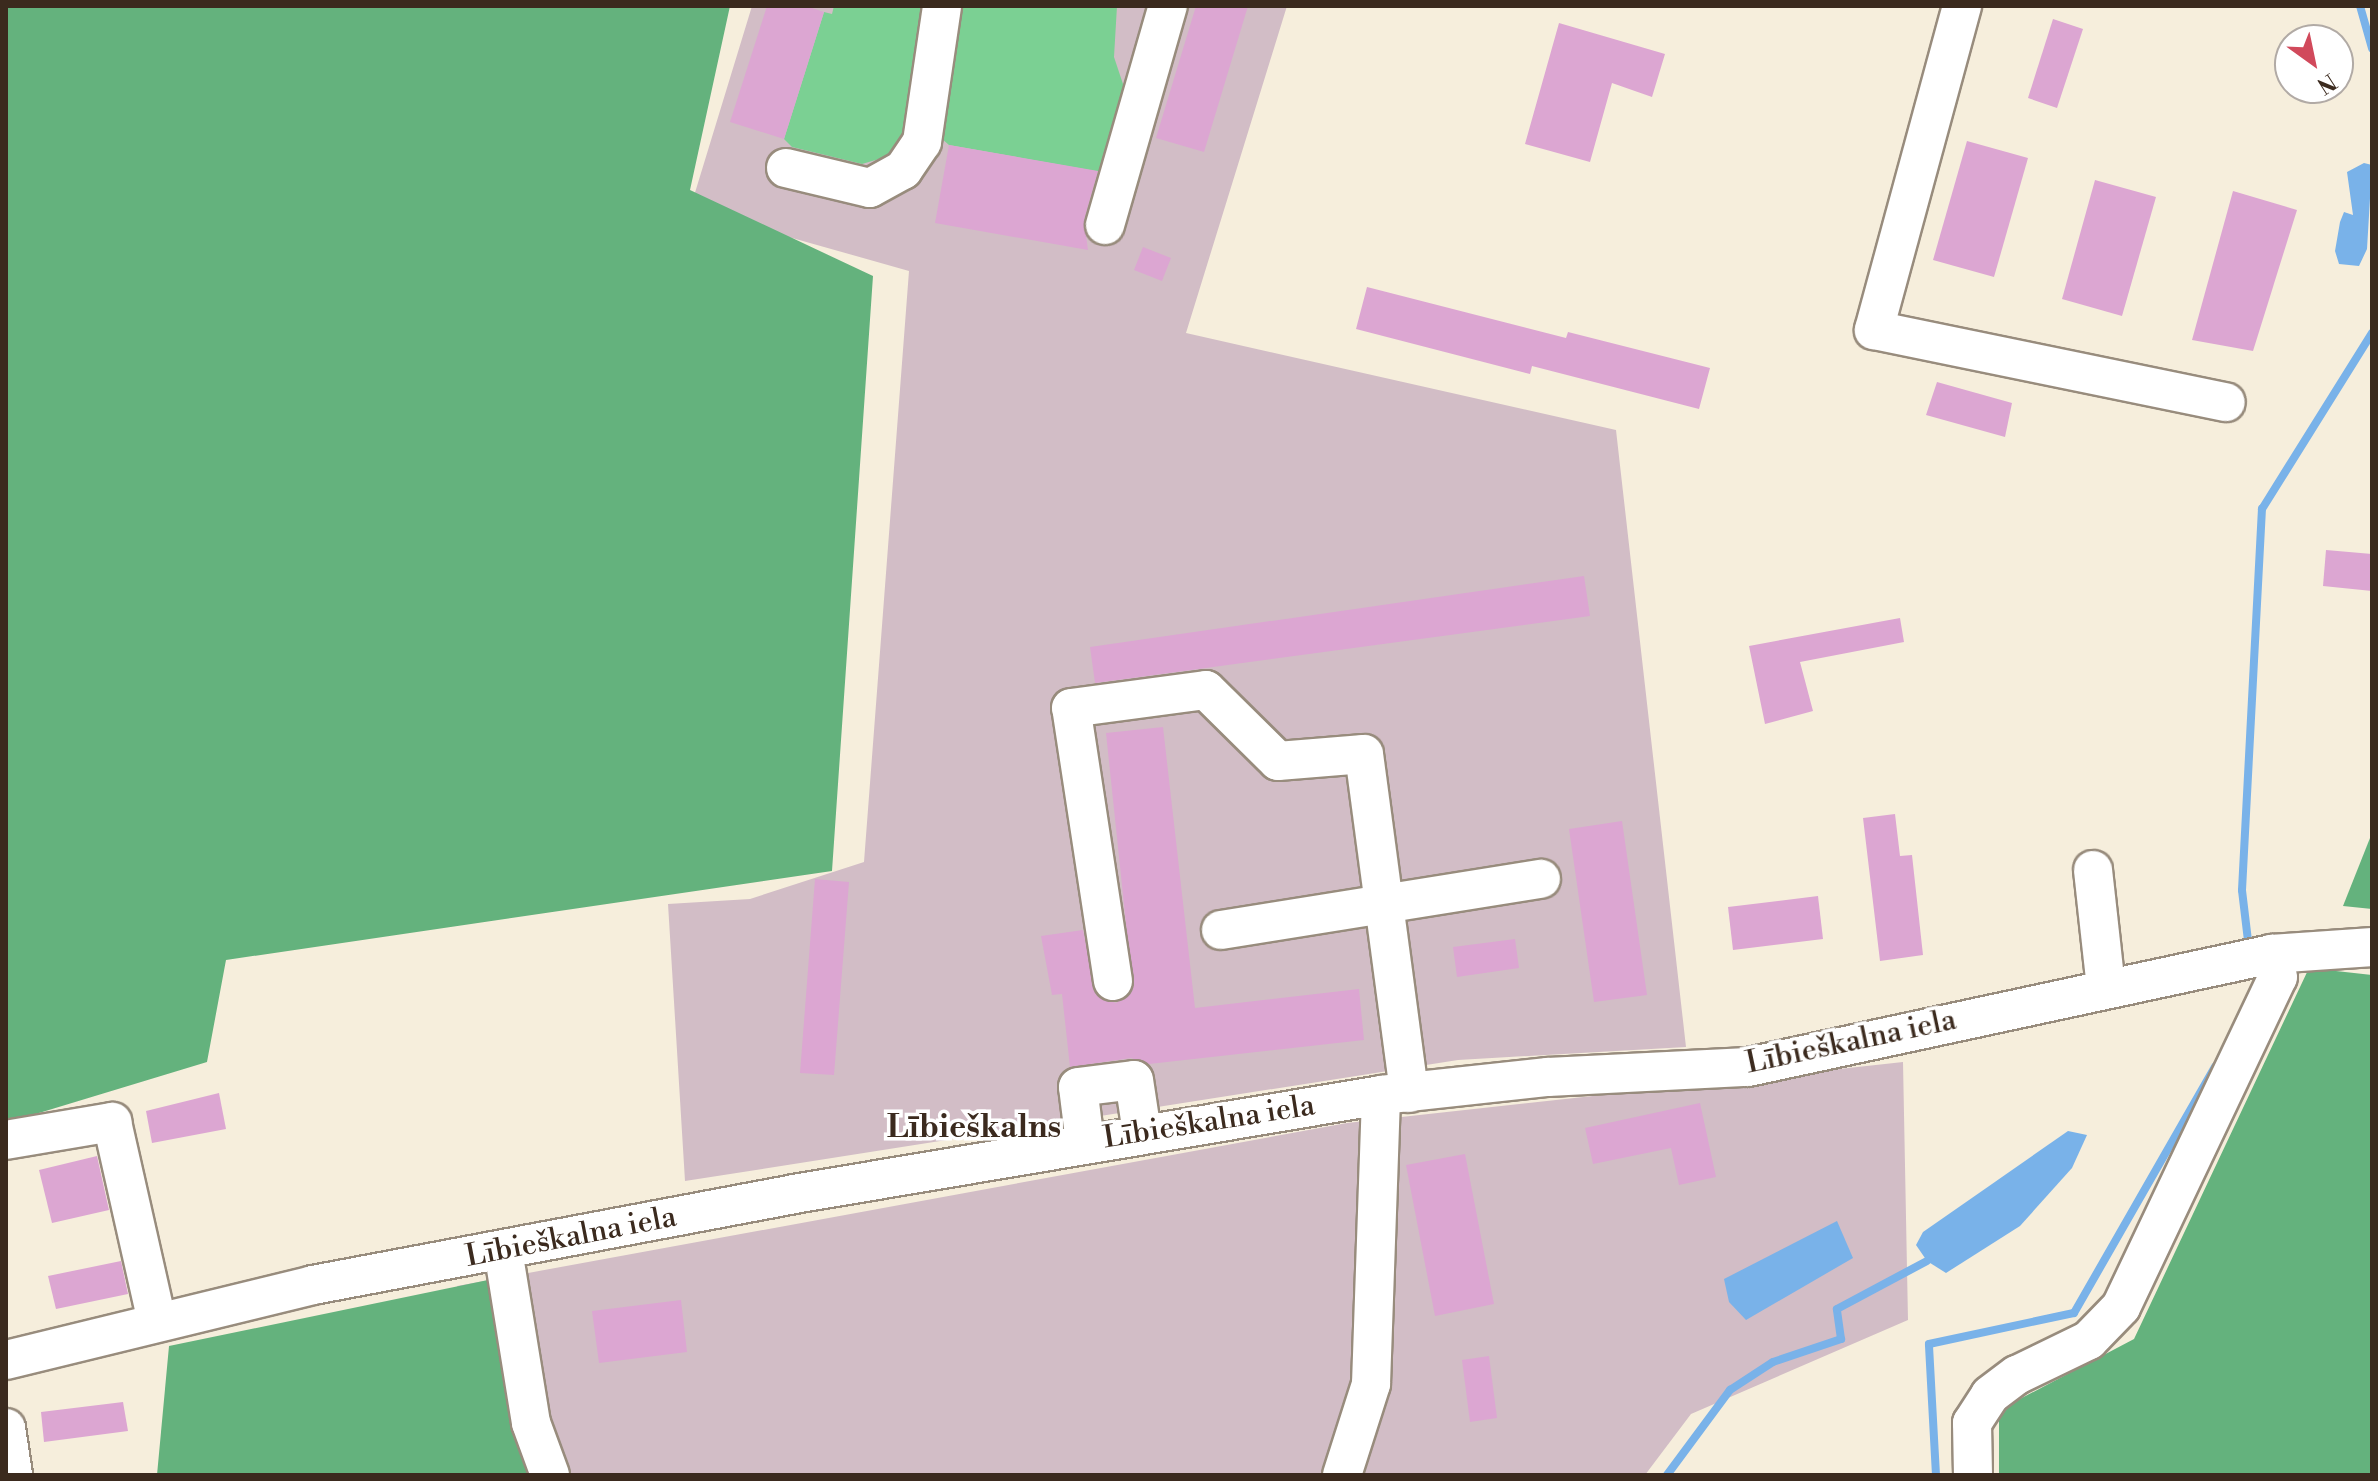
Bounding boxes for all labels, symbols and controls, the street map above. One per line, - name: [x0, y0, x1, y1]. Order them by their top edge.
- north arrow: [2274, 24, 2354, 104]
- text: N: [2312, 67, 2341, 99]
- street label: Lībieškalna iela: [1743, 1002, 1959, 1082]
- street label: Lībieškalna iela: [1100, 1087, 1318, 1157]
- district label: Lībieškalns: [887, 1108, 1061, 1146]
- street label: Lībieškalna iela: [462, 1199, 680, 1275]

